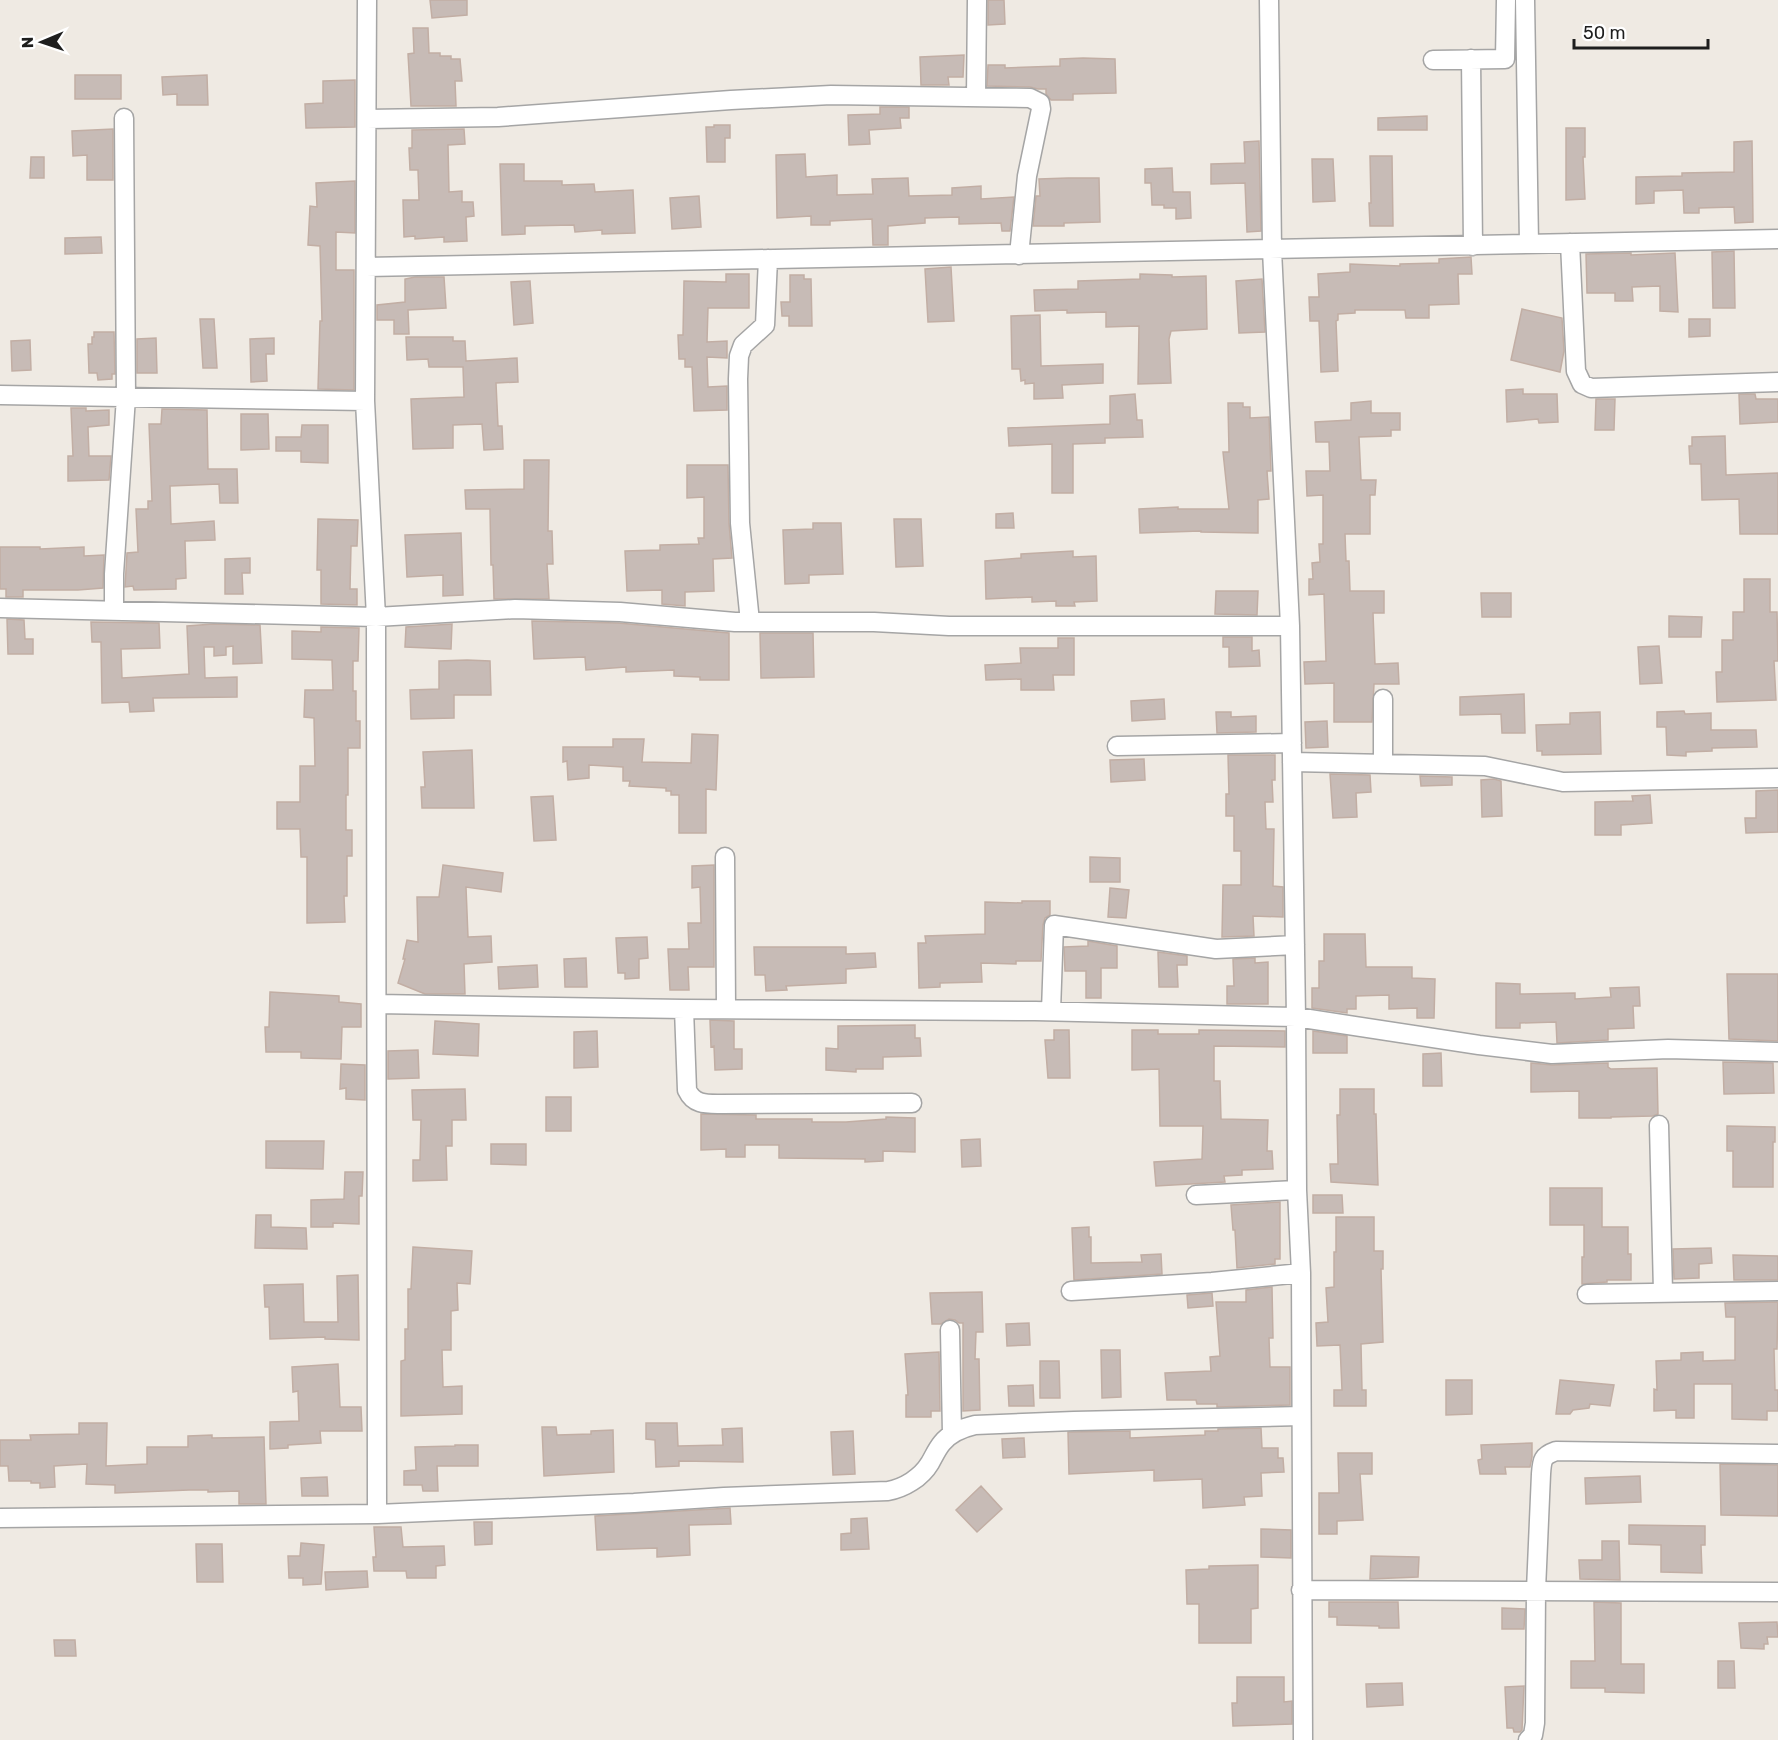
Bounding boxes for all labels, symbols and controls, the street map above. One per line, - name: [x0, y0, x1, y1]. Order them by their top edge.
- north arrow: [12, 12, 72, 72]
- scale bar: [1574, 12, 1708, 50]
- text: 50 m: [1583, 22, 1626, 44]
- text: N: [18, 36, 37, 49]

